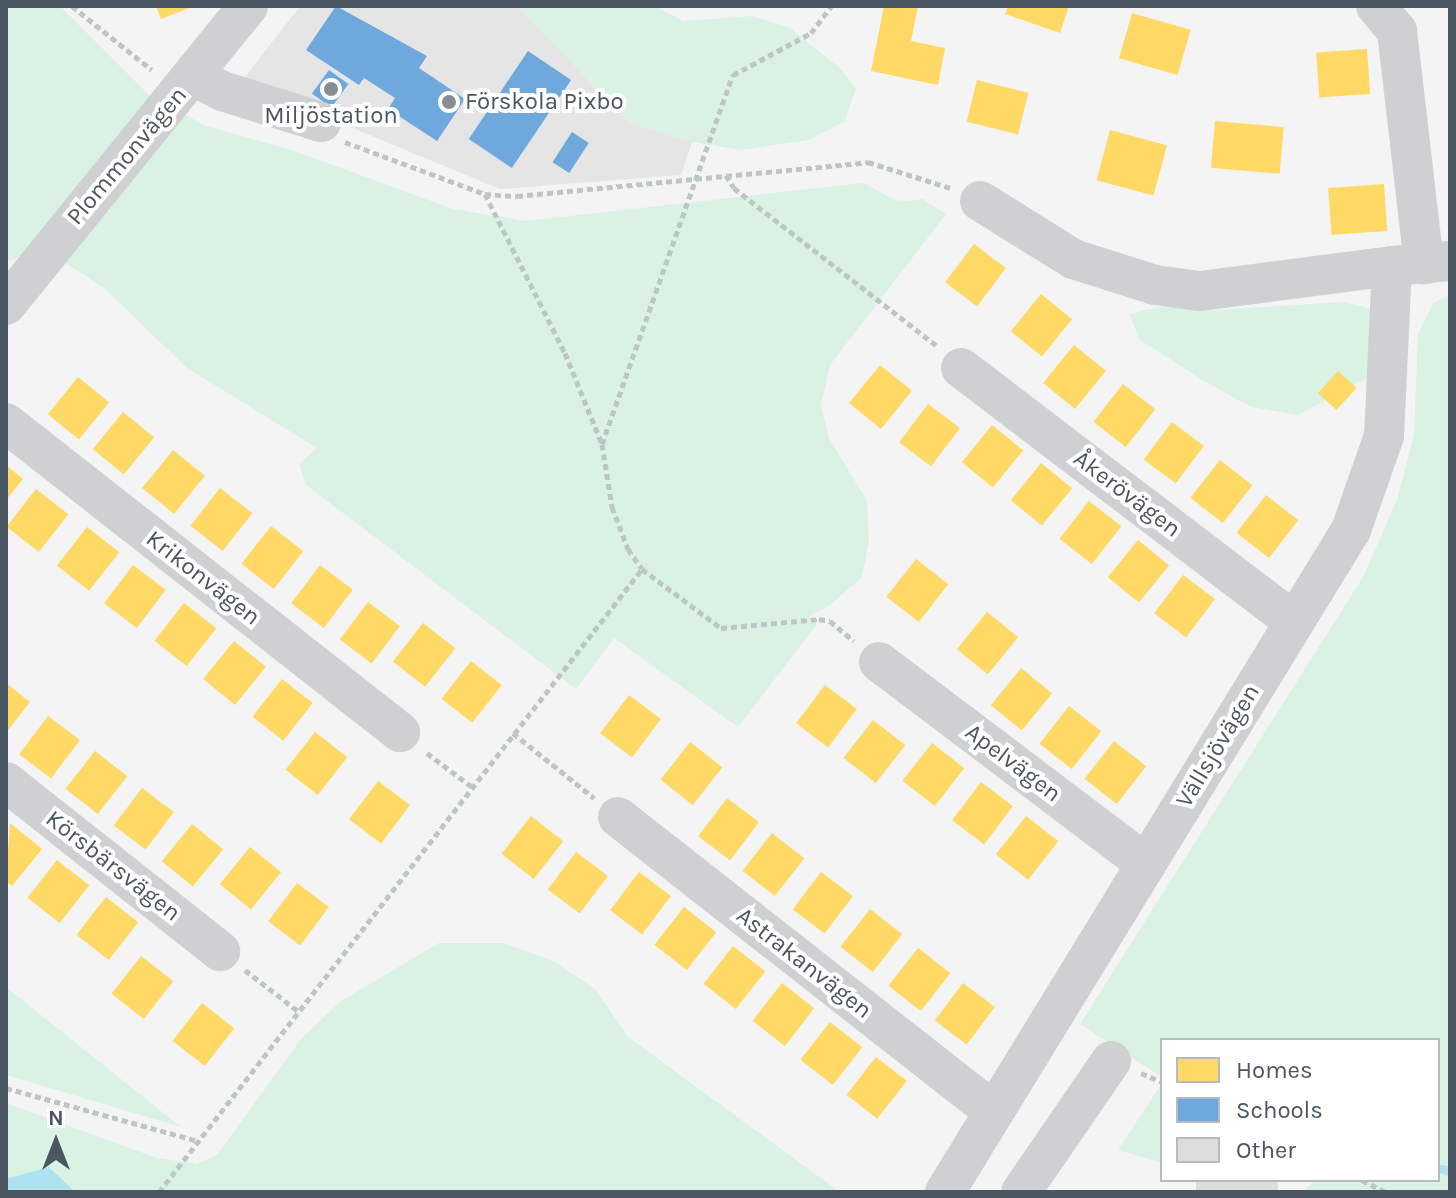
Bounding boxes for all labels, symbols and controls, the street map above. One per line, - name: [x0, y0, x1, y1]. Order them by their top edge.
- marker: Miljöstation: [322, 80, 340, 98]
- street label: Plommonvägen: [61, 81, 193, 231]
- place label: Förskola Pixbo: [465, 88, 624, 116]
- marker: Förskola Pixbo: [440, 93, 458, 111]
- place label: Miljöstation: [264, 102, 398, 130]
- street label: Åkerövägen: [1068, 444, 1186, 544]
- street label: Krikonvägen: [140, 524, 266, 632]
- street label: Vällsjövägen: [1170, 679, 1266, 813]
- street label: Apelvägen: [959, 718, 1067, 808]
- street label: Körsbärsvägen: [40, 804, 186, 928]
- street label: Astrakanvägen: [730, 901, 878, 1025]
- legend: [1160, 1038, 1440, 1182]
- text: Homes: [1236, 1056, 1313, 1084]
- text: Schools: [1236, 1096, 1323, 1124]
- north arrow: [16, 1102, 96, 1182]
- text: N: [48, 1105, 64, 1131]
- text: Other: [1236, 1136, 1296, 1164]

